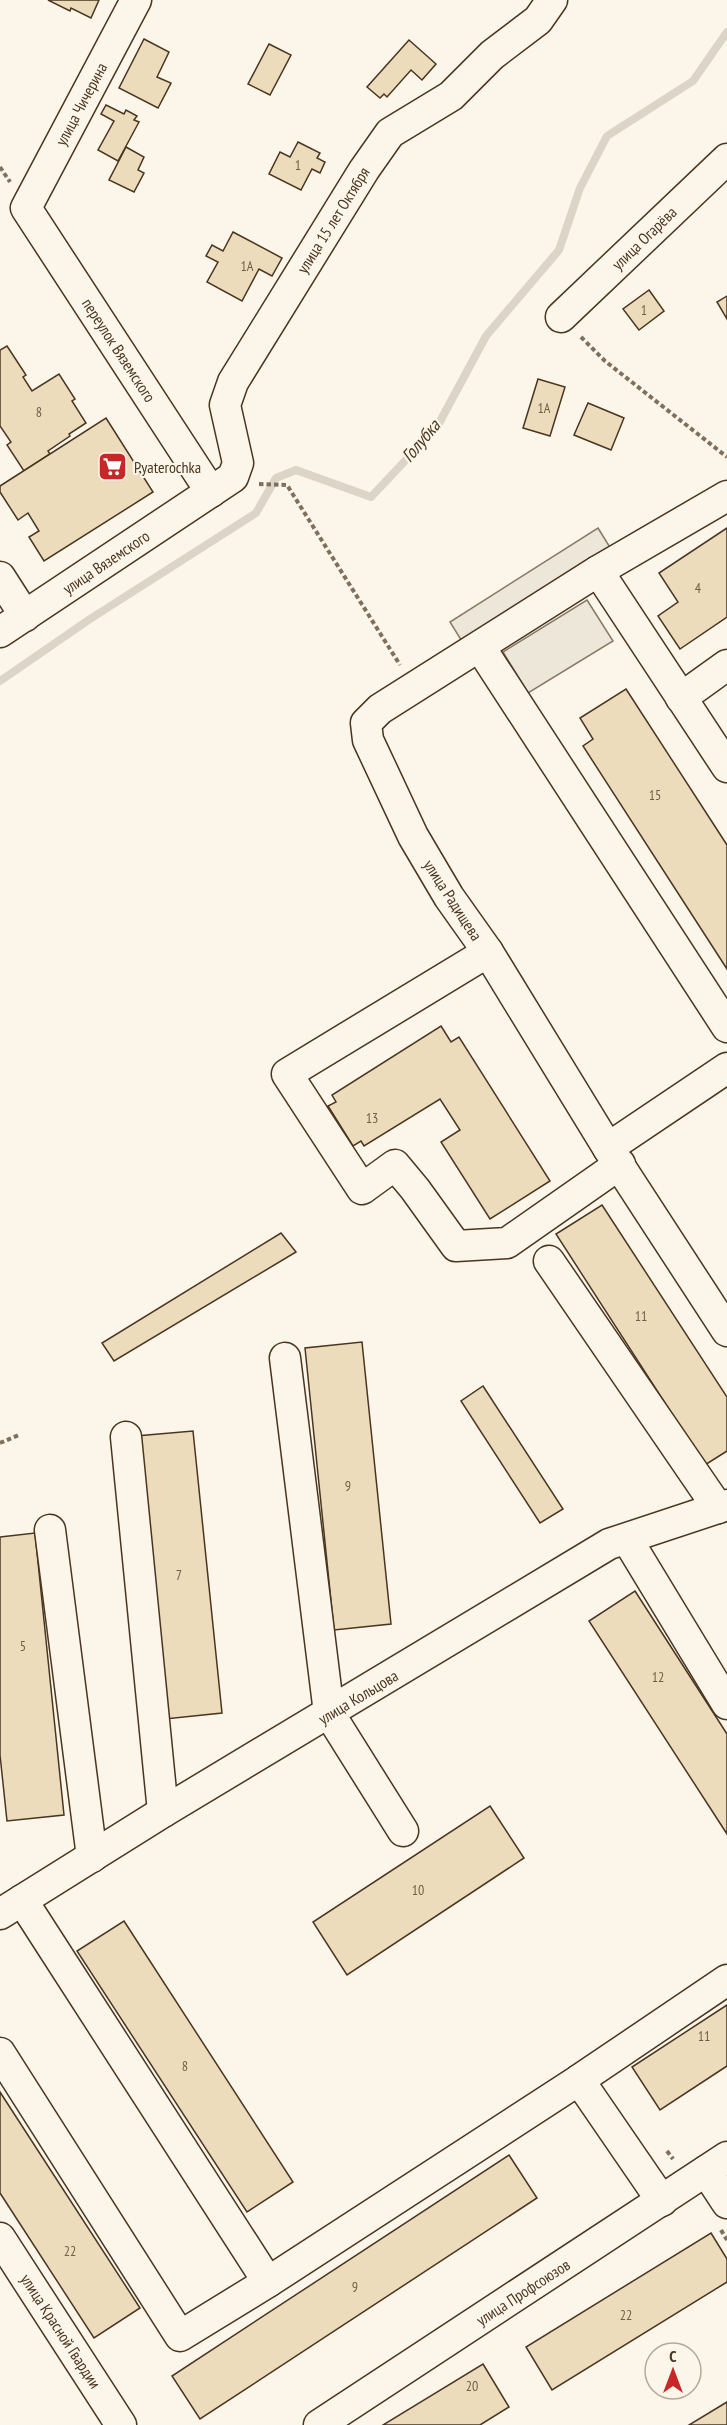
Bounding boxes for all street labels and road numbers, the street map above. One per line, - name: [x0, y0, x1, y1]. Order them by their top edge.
- street label: улица Чичерина: [51, 59, 111, 149]
- street label: улица 15 лет Октября: [292, 163, 374, 277]
- street label: улица Огарёва: [607, 202, 681, 274]
- street label: переулок Вяземского: [78, 294, 160, 406]
- street label: улица Вяземского: [59, 526, 153, 598]
- street label: улица Радищева: [419, 856, 487, 944]
- street label: улица Кольцова: [314, 1665, 402, 1729]
- street label: улица Профсоюзов: [472, 2254, 574, 2330]
- street label: улица Красной Гвардии: [17, 2270, 105, 2392]

